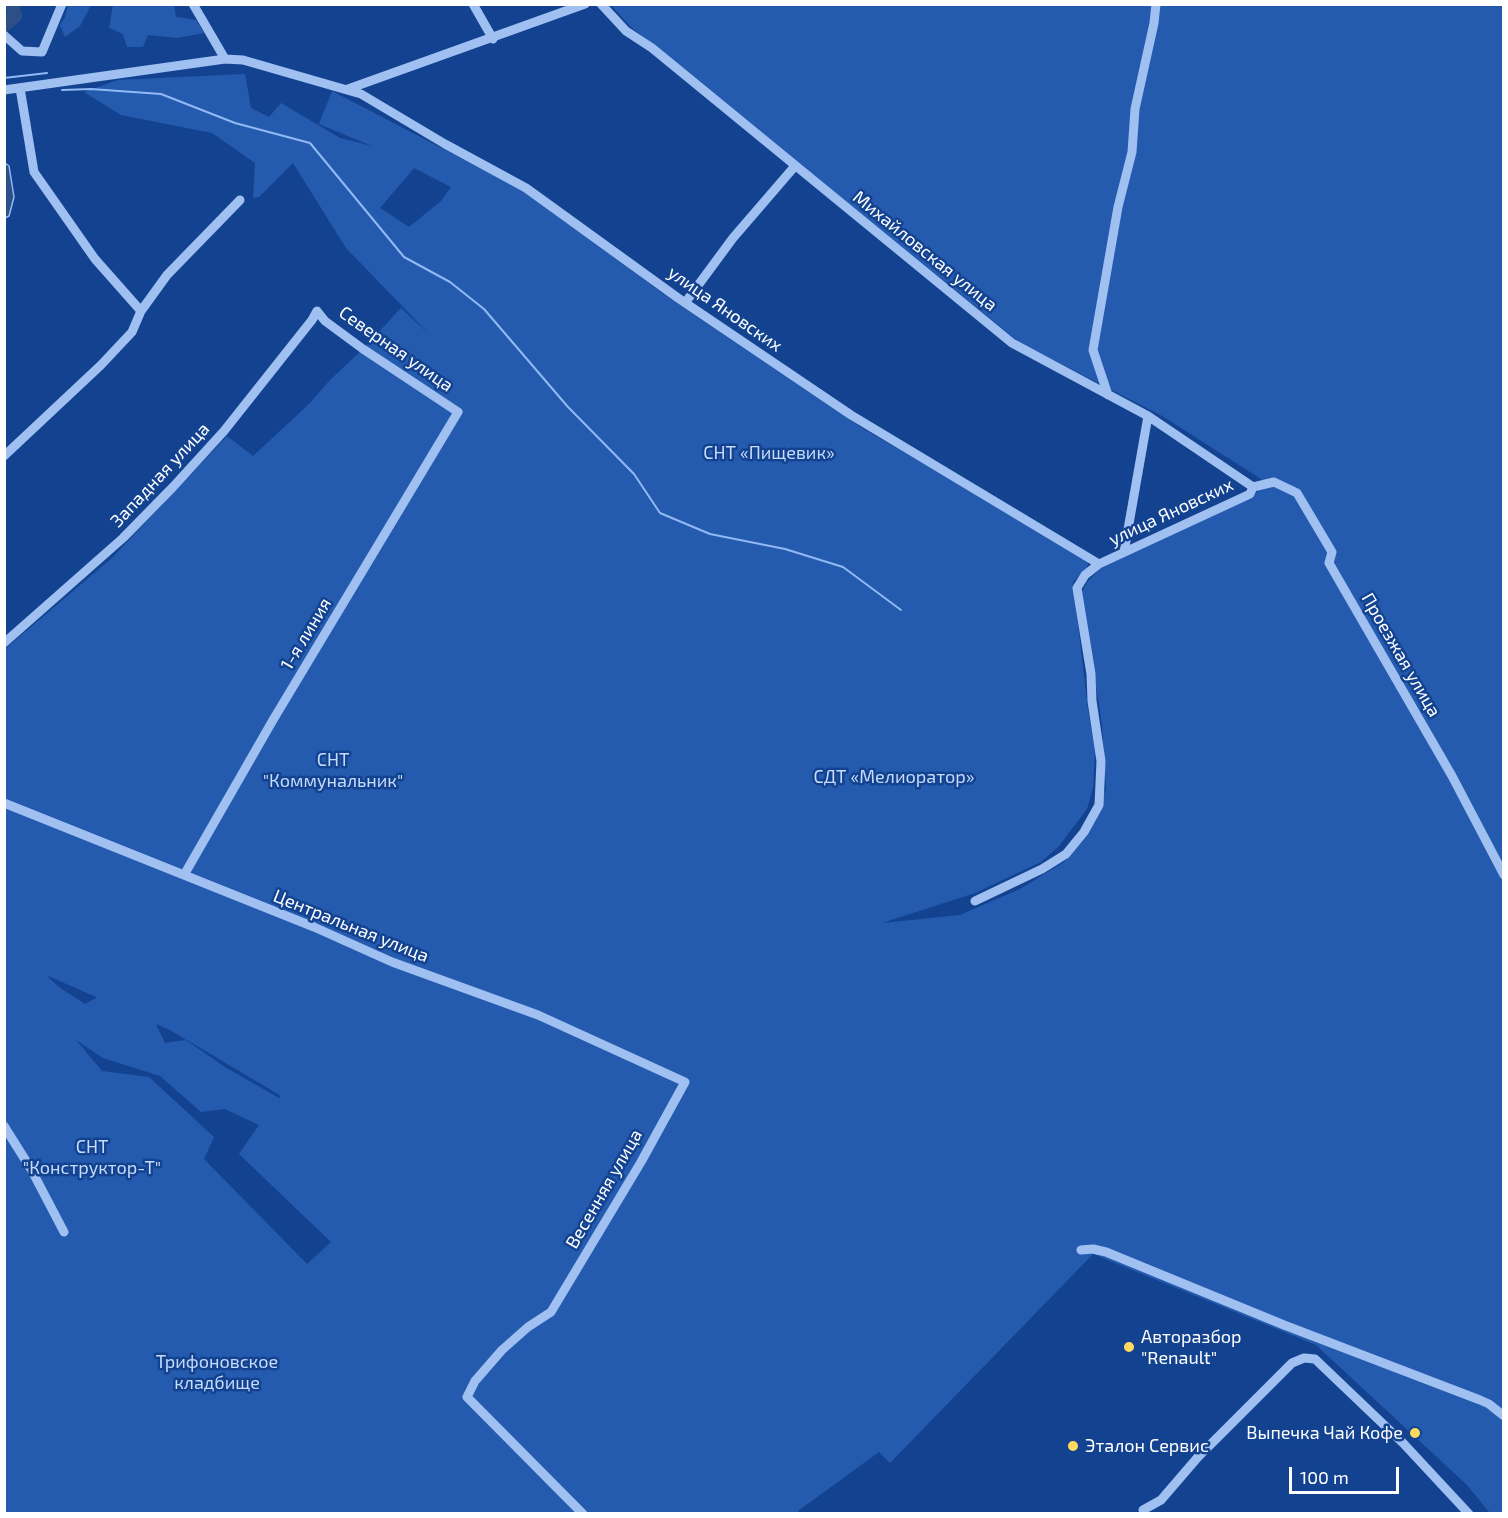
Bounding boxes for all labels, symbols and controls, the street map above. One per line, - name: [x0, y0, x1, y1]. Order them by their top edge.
- street label: Михайловская улица: [849, 186, 1001, 316]
- street label: улица Яновских: [664, 262, 786, 356]
- street label: Северная улица: [335, 302, 457, 396]
- street label: Западная улица: [106, 418, 214, 532]
- park label: СНТ «Пищевик»: [703, 442, 835, 464]
- street label: улица Яновских: [1105, 474, 1237, 550]
- street label: Проезжая улица: [1357, 589, 1445, 721]
- street label: 1-я линия: [276, 594, 336, 674]
- park label: СНТ "Коммунальник": [263, 749, 403, 792]
- park label: СДТ «Мелиоратор»: [814, 766, 974, 788]
- street label: Центральная улица: [270, 885, 432, 967]
- street label: Весенняя улица: [561, 1126, 647, 1252]
- park label: СНТ "Конструктор-Т": [23, 1136, 161, 1178]
- place label: Авторазбор "Renault": [1141, 1326, 1242, 1368]
- marker: Авторазбор "Renault": [1122, 1340, 1136, 1354]
- park label: Трифоновское кладбище: [156, 1351, 278, 1394]
- place label: Выпечка Чай Кофе: [1246, 1422, 1403, 1444]
- marker: Выпечка Чай Кофе: [1408, 1426, 1422, 1440]
- place label: Эталон Сервис: [1085, 1435, 1209, 1457]
- marker: Эталон Сервис: [1066, 1439, 1080, 1453]
- scale bar: [1292, 1455, 1402, 1493]
- text: 100 m: [1300, 1466, 1349, 1488]

